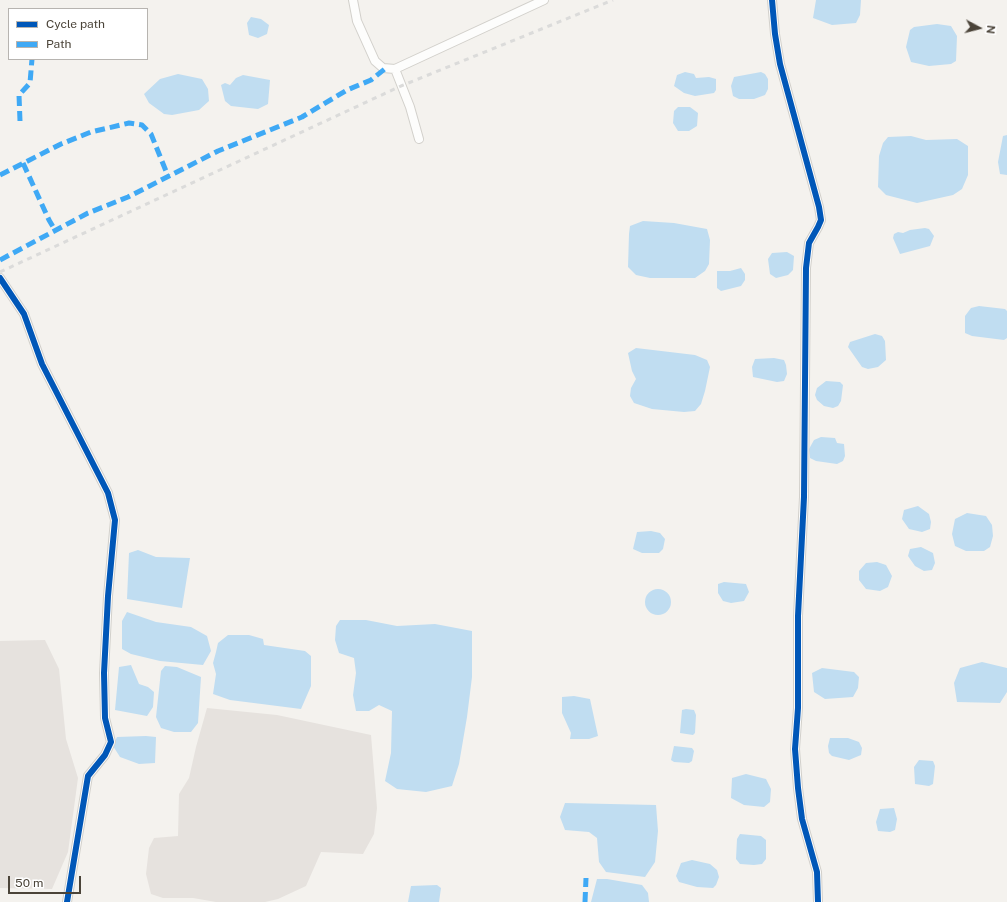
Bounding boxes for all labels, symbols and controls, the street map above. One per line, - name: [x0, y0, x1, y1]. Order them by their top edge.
- legend: [8, 8, 148, 60]
- north arrow: [959, 8, 999, 48]
- text: Cycle path: [46, 17, 105, 31]
- text: N: [984, 24, 997, 34]
- text: Path: [46, 37, 72, 51]
- scale bar: [10, 868, 83, 894]
- text: 50 m: [15, 876, 43, 890]

